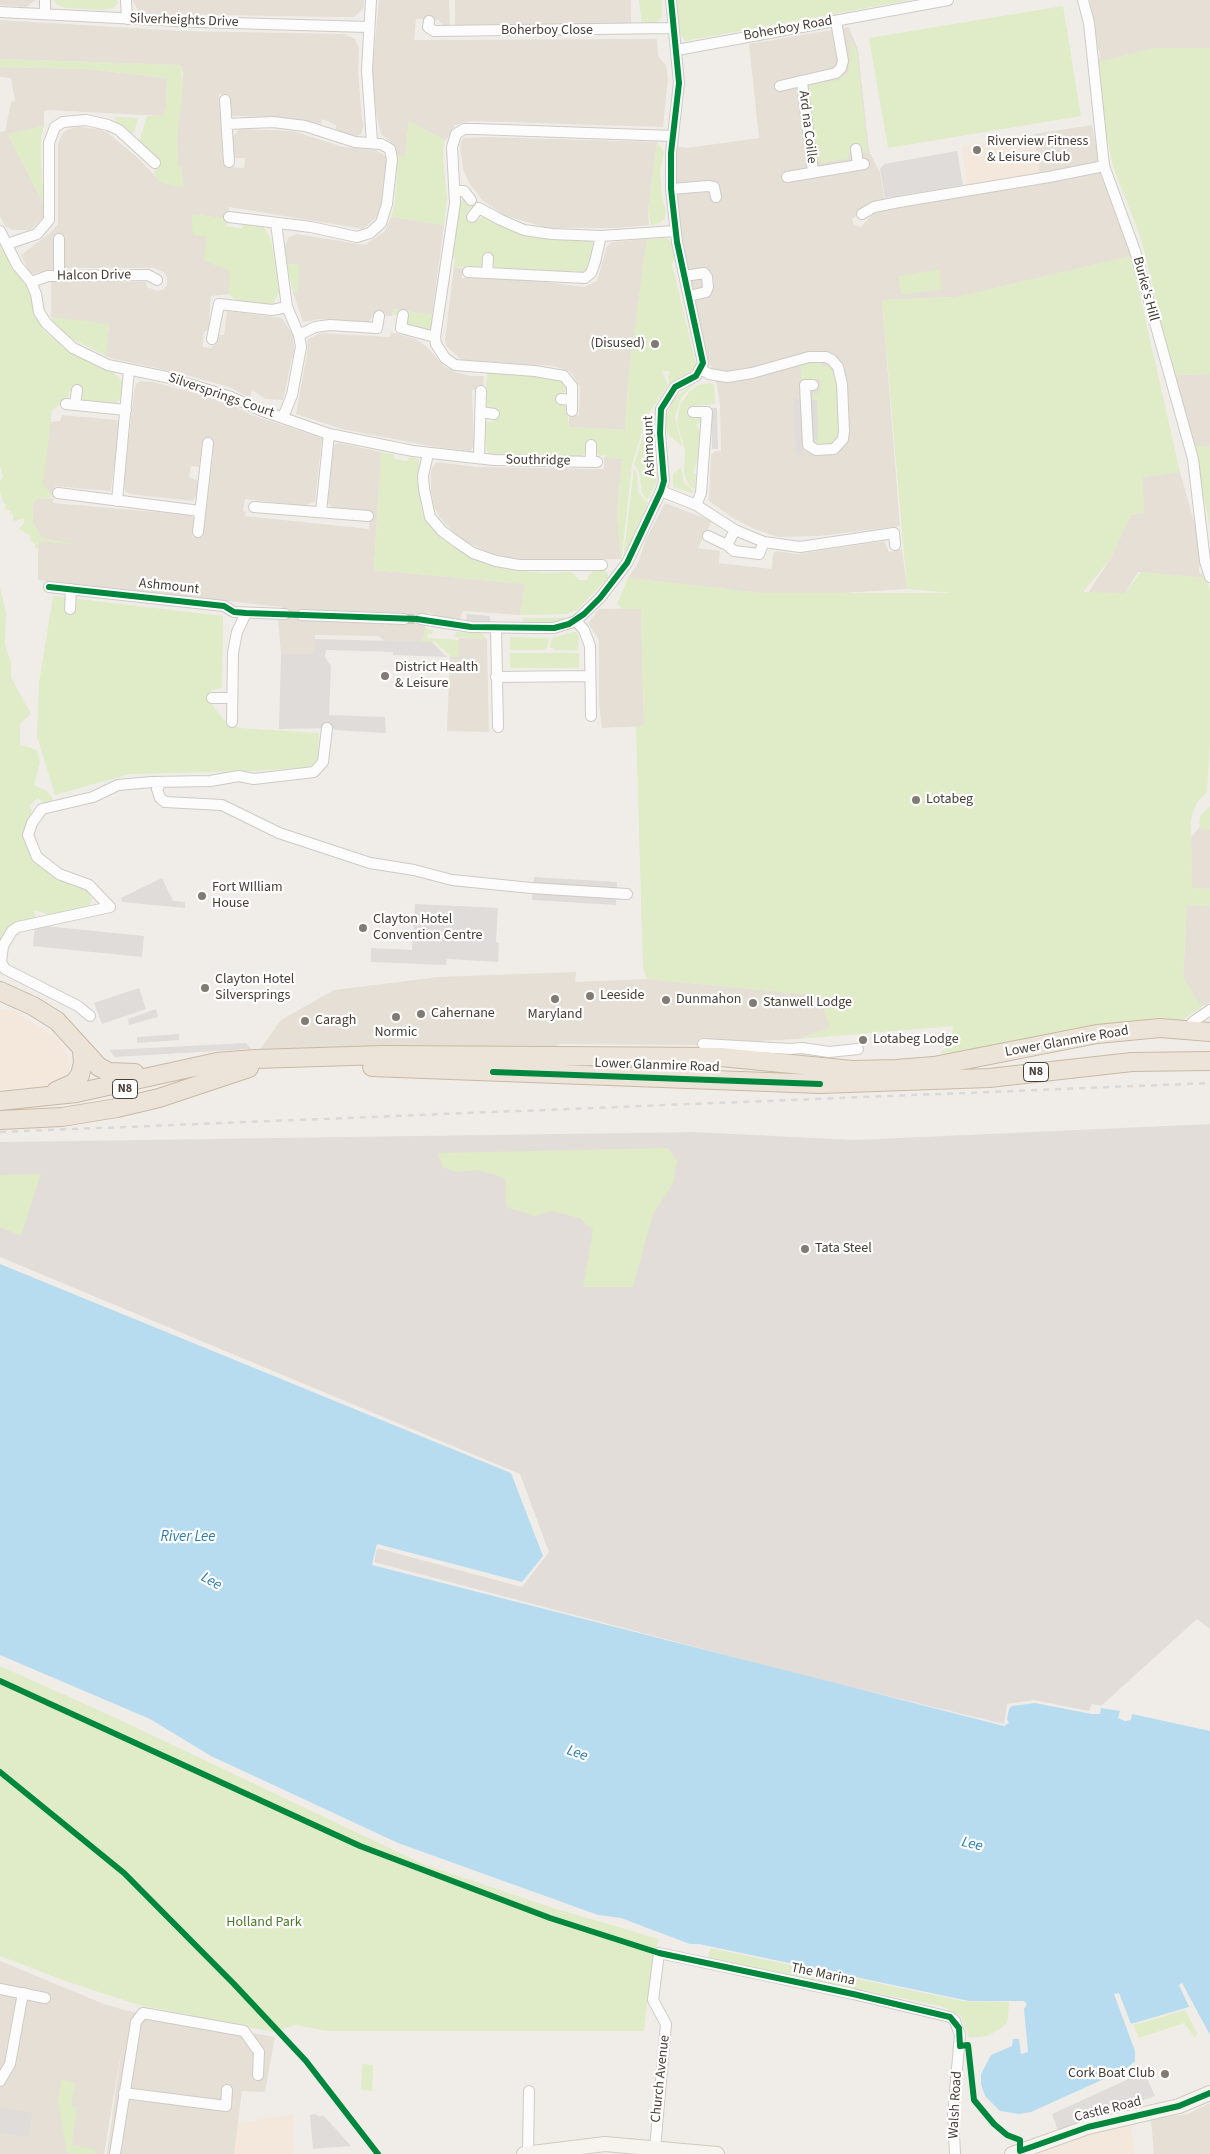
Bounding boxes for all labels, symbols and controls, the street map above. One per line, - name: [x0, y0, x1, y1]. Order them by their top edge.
- street label: Silverheights Drive: [129, 11, 239, 31]
- street label: Boherboy Road: [742, 13, 834, 45]
- street label: Boherboy Close: [501, 23, 593, 39]
- street label: Ard na Coille: [794, 89, 820, 165]
- place label: Riverview Fitness & Leisure Club: [987, 134, 1088, 166]
- marker: Riverview Fitness & Leisure Club: [971, 144, 983, 156]
- street label: Burke's Hill: [1128, 255, 1162, 323]
- street label: Halcon Drive: [57, 267, 131, 285]
- place label: (Disused): [590, 336, 645, 352]
- marker: (Disused): [649, 338, 661, 350]
- street label: Silversprings Court: [166, 370, 276, 422]
- street label: Ashmount: [641, 415, 659, 477]
- street label: Southridge: [505, 452, 571, 470]
- street label: Ashmount: [138, 575, 200, 599]
- place label: District Health & Leisure: [395, 660, 478, 692]
- marker: District Health & Leisure: [379, 670, 391, 682]
- place label: Lotabeg: [926, 792, 973, 808]
- marker: Lotabeg: [910, 794, 922, 806]
- place label: Fort WIlliam House: [212, 880, 283, 912]
- marker: Fort WIlliam House: [196, 890, 208, 902]
- place label: Clayton Hotel Convention Centre: [373, 912, 483, 944]
- marker: Clayton Hotel Convention Centre: [357, 922, 369, 934]
- place label: Clayton Hotel Silversprings: [215, 972, 294, 1004]
- marker: Clayton Hotel Silversprings: [199, 982, 211, 994]
- place label: Leeside: [600, 988, 645, 1004]
- marker: Leeside: [584, 990, 596, 1002]
- place label: Dunmahon: [676, 992, 741, 1008]
- marker: Maryland: [549, 993, 561, 1005]
- marker: Dunmahon: [660, 994, 672, 1006]
- place label: Stanwell Lodge: [763, 995, 852, 1011]
- marker: Stanwell Lodge: [747, 997, 759, 1009]
- place label: Cahernane: [431, 1006, 495, 1022]
- place label: Maryland: [527, 1007, 583, 1023]
- marker: Cahernane: [415, 1008, 427, 1020]
- marker: Normic: [390, 1011, 402, 1023]
- place label: Caragh: [315, 1013, 356, 1029]
- marker: Caragh: [299, 1015, 311, 1027]
- street label: Lower Glanmire Road: [1004, 1023, 1130, 1061]
- place label: Normic: [375, 1025, 417, 1041]
- place label: Lotabeg Lodge: [873, 1032, 959, 1048]
- marker: Lotabeg Lodge: [857, 1034, 869, 1046]
- street label: Lower Glanmire Road: [594, 1055, 720, 1077]
- road number: N8: [1024, 1062, 1048, 1082]
- road number: N8: [112, 1080, 138, 1098]
- place label: Tata Steel: [815, 1241, 872, 1257]
- marker: Tata Steel: [799, 1243, 811, 1255]
- water label: River Lee: [161, 1529, 215, 1547]
- water label: Lee: [197, 1569, 225, 1595]
- water label: Lee: [564, 1742, 590, 1766]
- water label: Lee: [960, 1834, 984, 1856]
- park label: Holland Park: [226, 1915, 302, 1931]
- street label: The Marina: [789, 1960, 857, 1990]
- street label: Church Avenue: [648, 2034, 674, 2124]
- place label: Cork Boat Club: [1068, 2066, 1155, 2082]
- marker: Cork Boat Club: [1159, 2068, 1171, 2080]
- street label: Walsh Road: [946, 2071, 966, 2139]
- street label: Castle Road: [1073, 2094, 1143, 2126]

